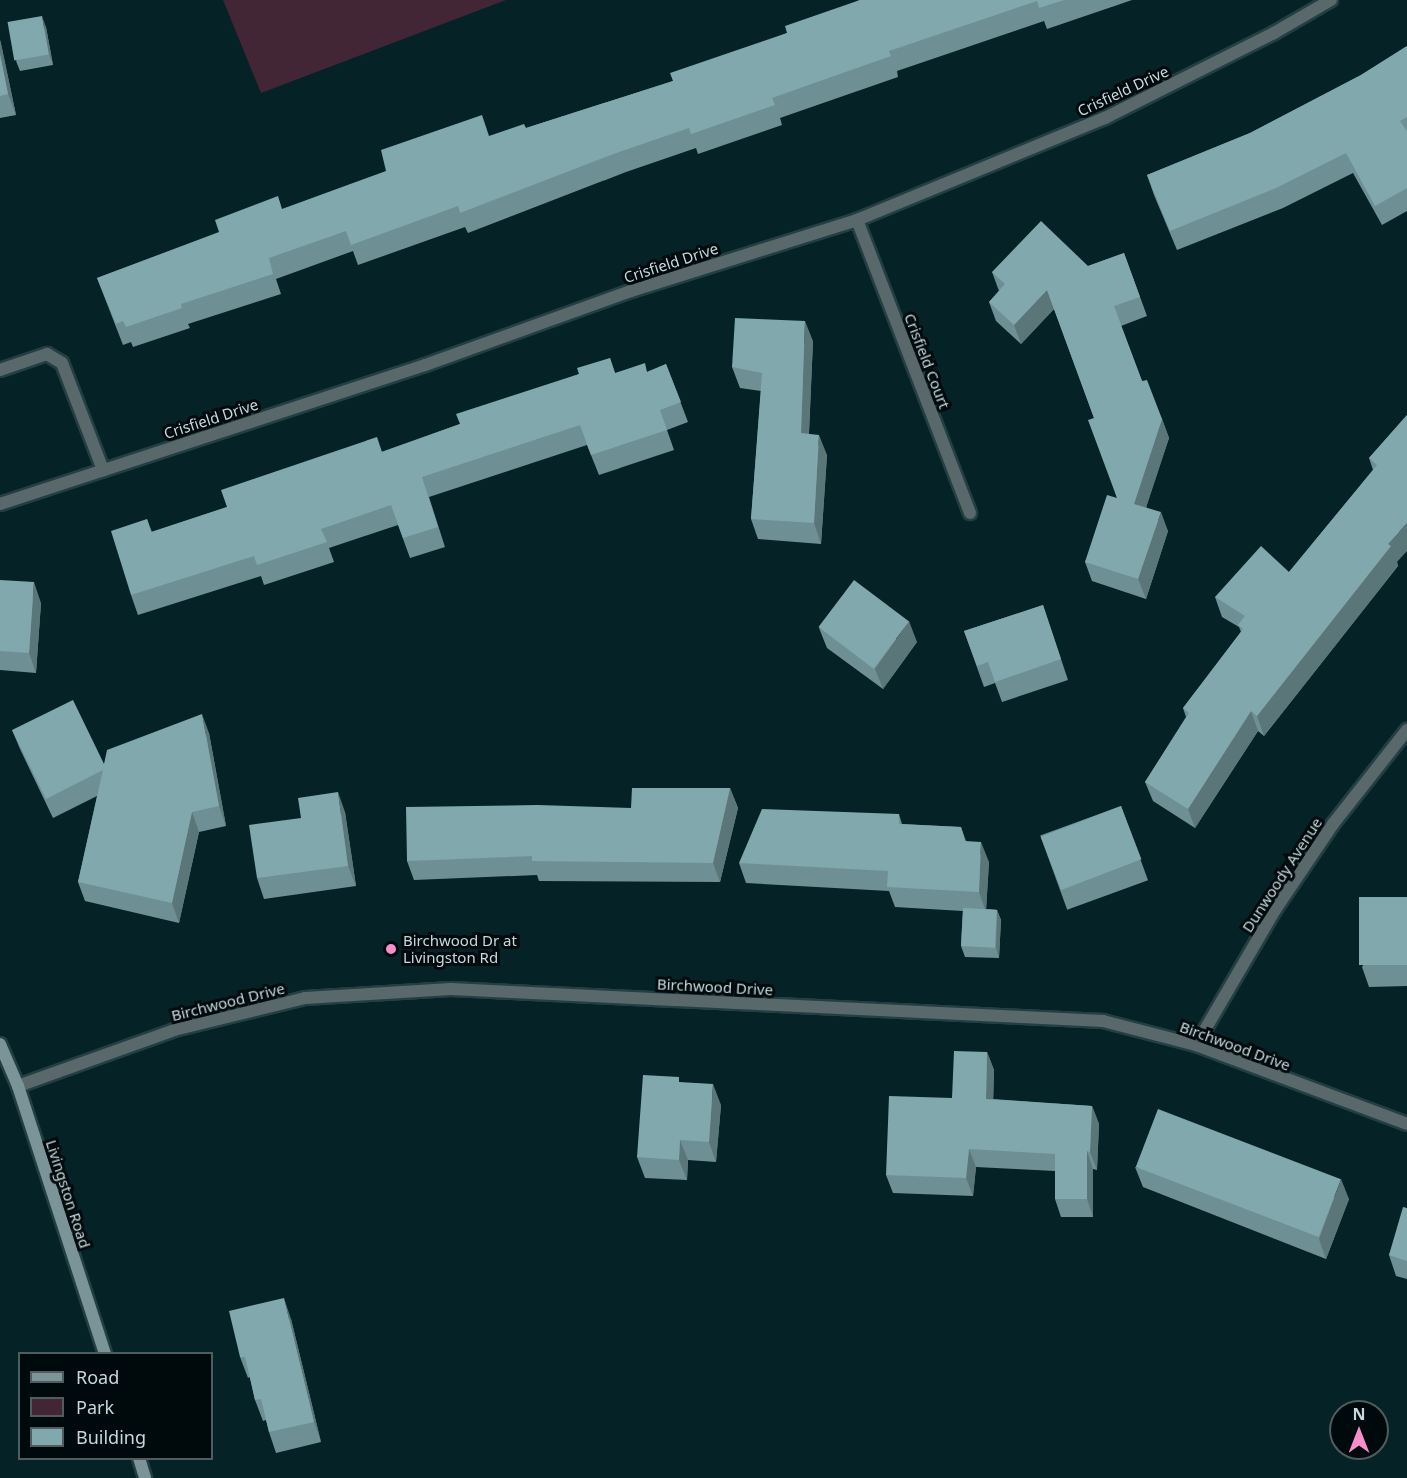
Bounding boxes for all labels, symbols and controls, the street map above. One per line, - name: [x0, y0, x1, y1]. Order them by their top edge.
- street label: Crisfield Drive: [1075, 62, 1171, 120]
- street label: Crisfield Drive: [621, 239, 721, 287]
- street label: Crisfield Court: [901, 311, 953, 411]
- street label: Crisfield Drive: [161, 395, 261, 443]
- street label: Dunwoody Avenue: [1238, 814, 1326, 936]
- place label: Birchwood Dr at Livingston Rd: [403, 931, 517, 966]
- marker: Birchwood Dr at Livingston Rd: [384, 942, 398, 956]
- street label: Birchwood Drive: [657, 975, 773, 999]
- street label: Birchwood Drive: [169, 979, 287, 1025]
- street label: Birchwood Drive: [1177, 1018, 1293, 1074]
- street label: Livingston Road: [42, 1138, 94, 1250]
- legend: [18, 1352, 213, 1460]
- text: Road: [76, 1365, 119, 1389]
- text: Park: [76, 1395, 114, 1419]
- north arrow: [1329, 1400, 1389, 1460]
- text: N: [1352, 1403, 1366, 1425]
- text: Building: [76, 1425, 146, 1449]

